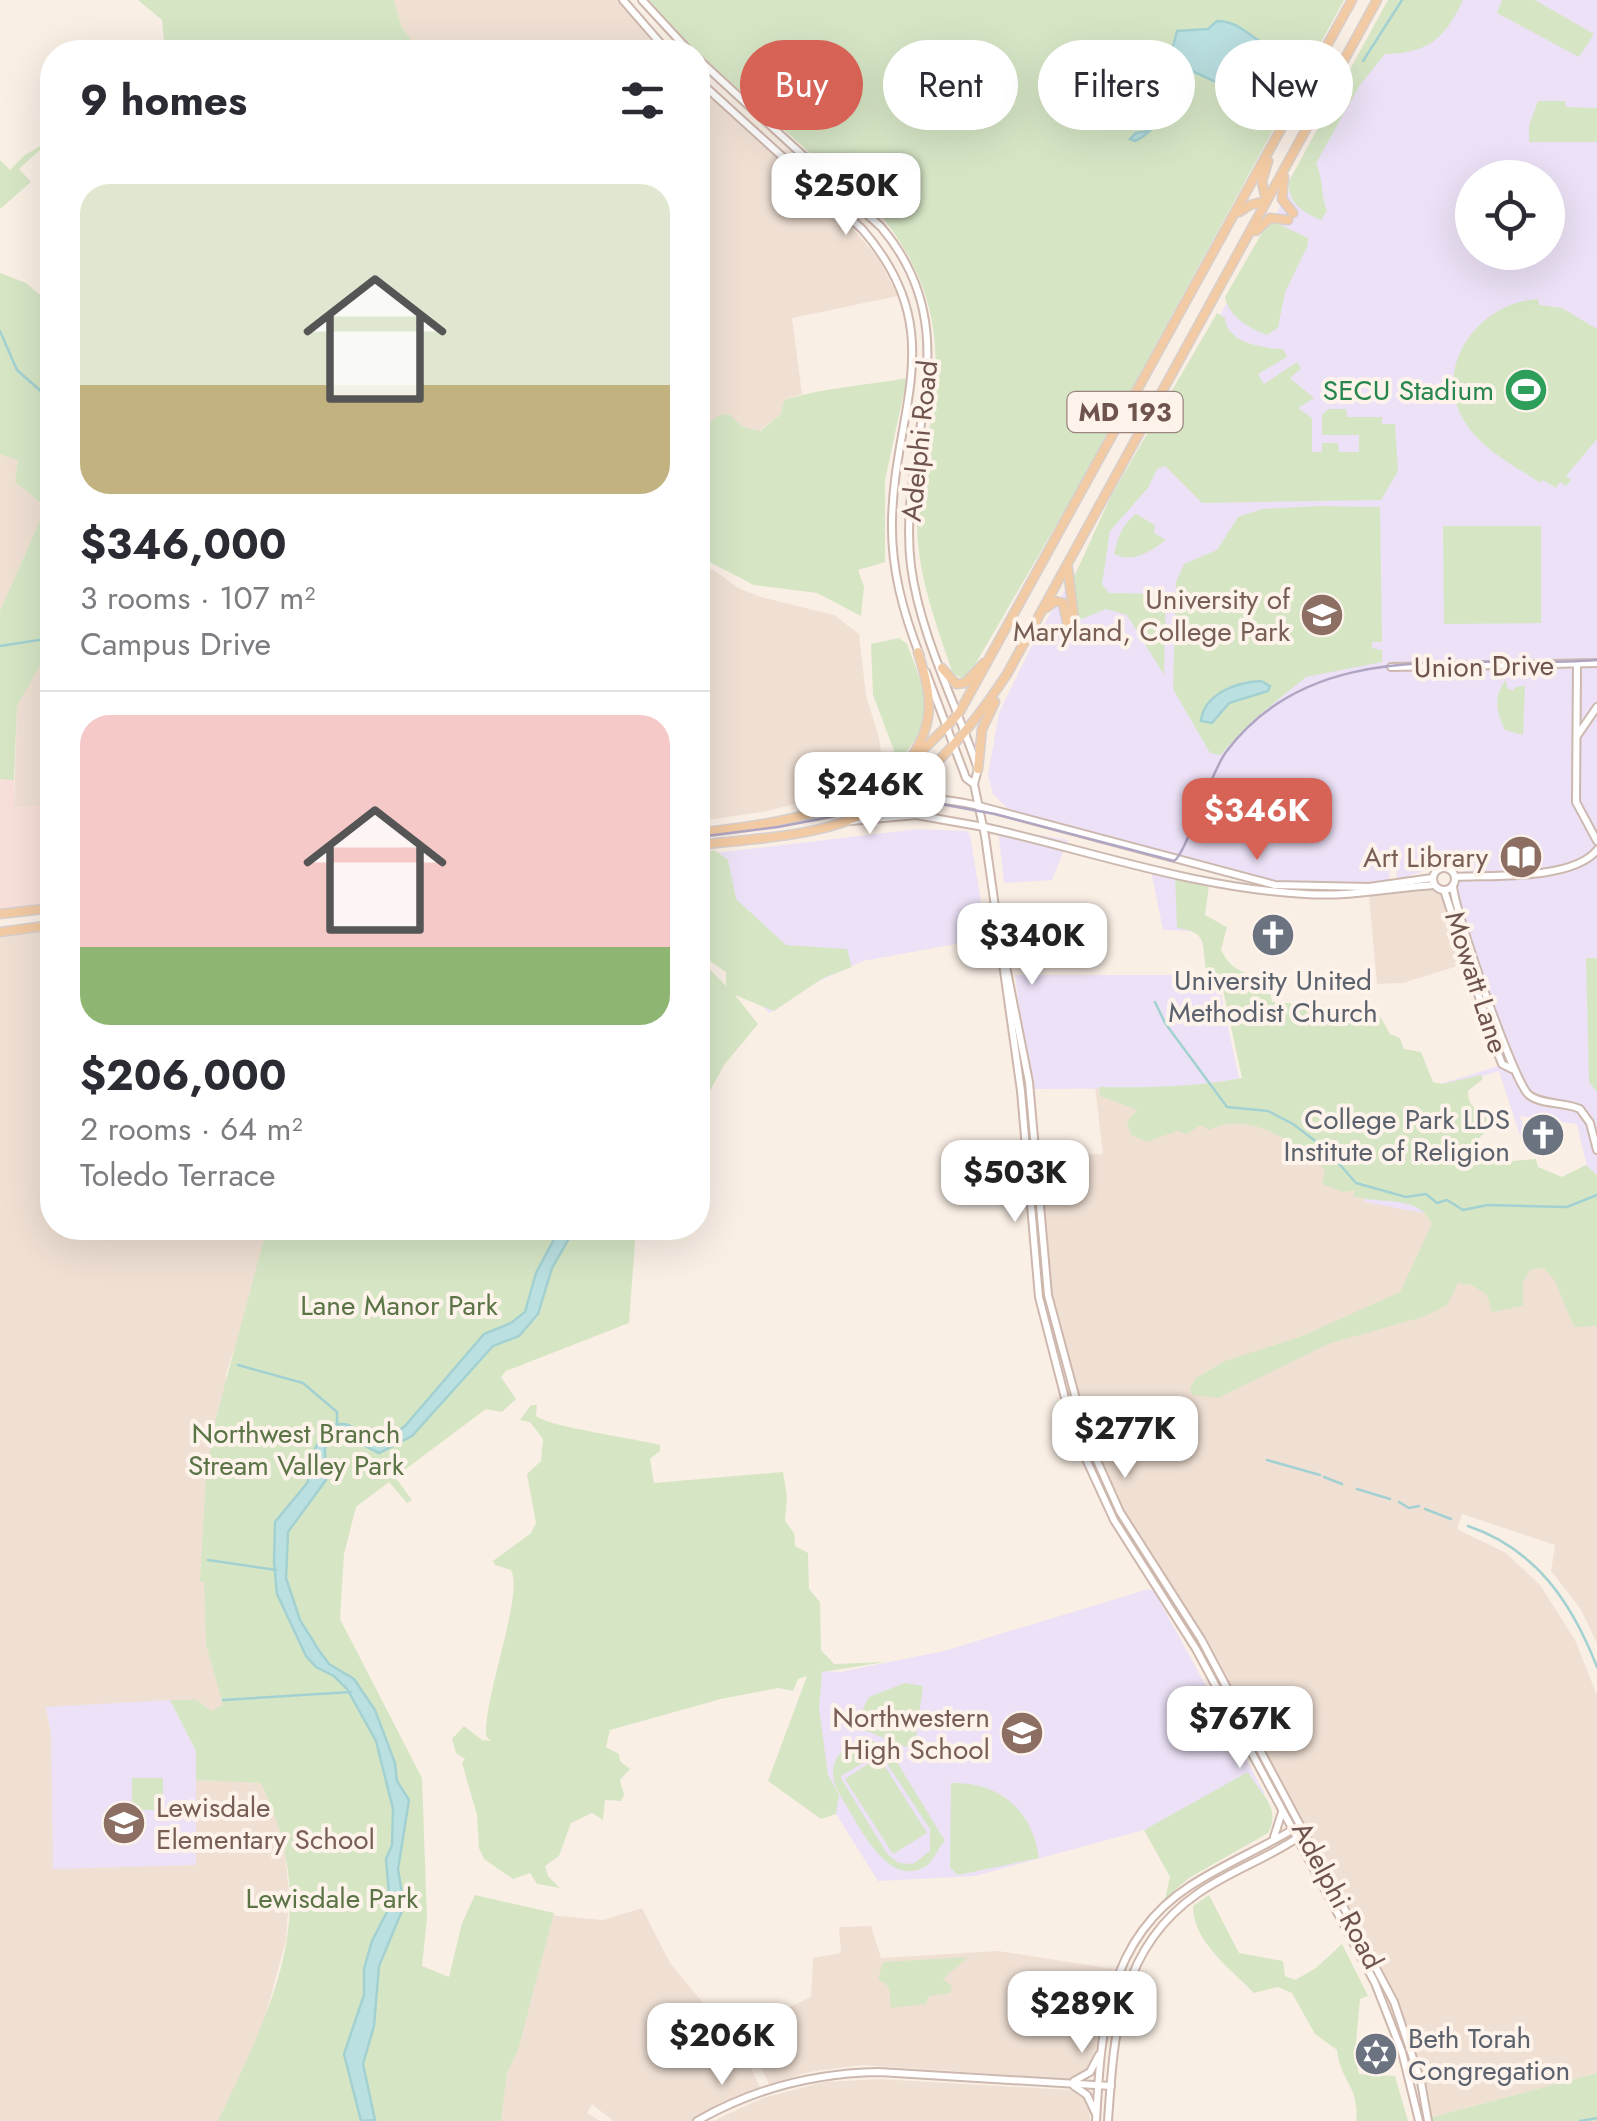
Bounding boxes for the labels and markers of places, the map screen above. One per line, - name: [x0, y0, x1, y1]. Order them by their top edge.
- pin: $250K: [776, 153, 916, 238]
- sports icon: SECU Stadium: [1503, 367, 1549, 413]
- place label: SECU Stadium: [1323, 370, 1494, 411]
- place label: University of Maryland, College Park: [1013, 579, 1291, 652]
- school or university icon: University of Maryland, College Park: [1299, 592, 1345, 638]
- pin: $246K: [800, 752, 940, 837]
- pin: $346K: [1187, 778, 1327, 863]
- library icon: Art Library: [1498, 834, 1544, 880]
- place label: Art Library: [1363, 837, 1489, 878]
- pin: $340K: [962, 903, 1102, 988]
- church icon: University United Methodist Church: [1250, 912, 1296, 958]
- place label: University United Methodist Church: [1168, 960, 1378, 1033]
- place label: College Park LDS Institute of Religion: [1283, 1099, 1510, 1172]
- church icon: College Park LDS Institute of Religion: [1520, 1112, 1566, 1158]
- pin: $503K: [945, 1140, 1085, 1225]
- pin: $277K: [1055, 1396, 1195, 1481]
- pin: $767K: [1170, 1686, 1310, 1771]
- place label: Northwestern High School: [832, 1697, 990, 1770]
- school or university icon: Northwestern High School: [999, 1710, 1045, 1756]
- place label: Lewisdale Elementary School: [156, 1787, 375, 1860]
- school or university icon: Lewisdale Elementary School: [101, 1800, 147, 1846]
- pin: $289K: [1012, 1971, 1152, 2056]
- pin: $206K: [652, 2003, 792, 2088]
- place label: Beth Torah Congregation: [1408, 2018, 1570, 2091]
- synagogue icon: Beth Torah Congregation: [1353, 2031, 1399, 2077]

